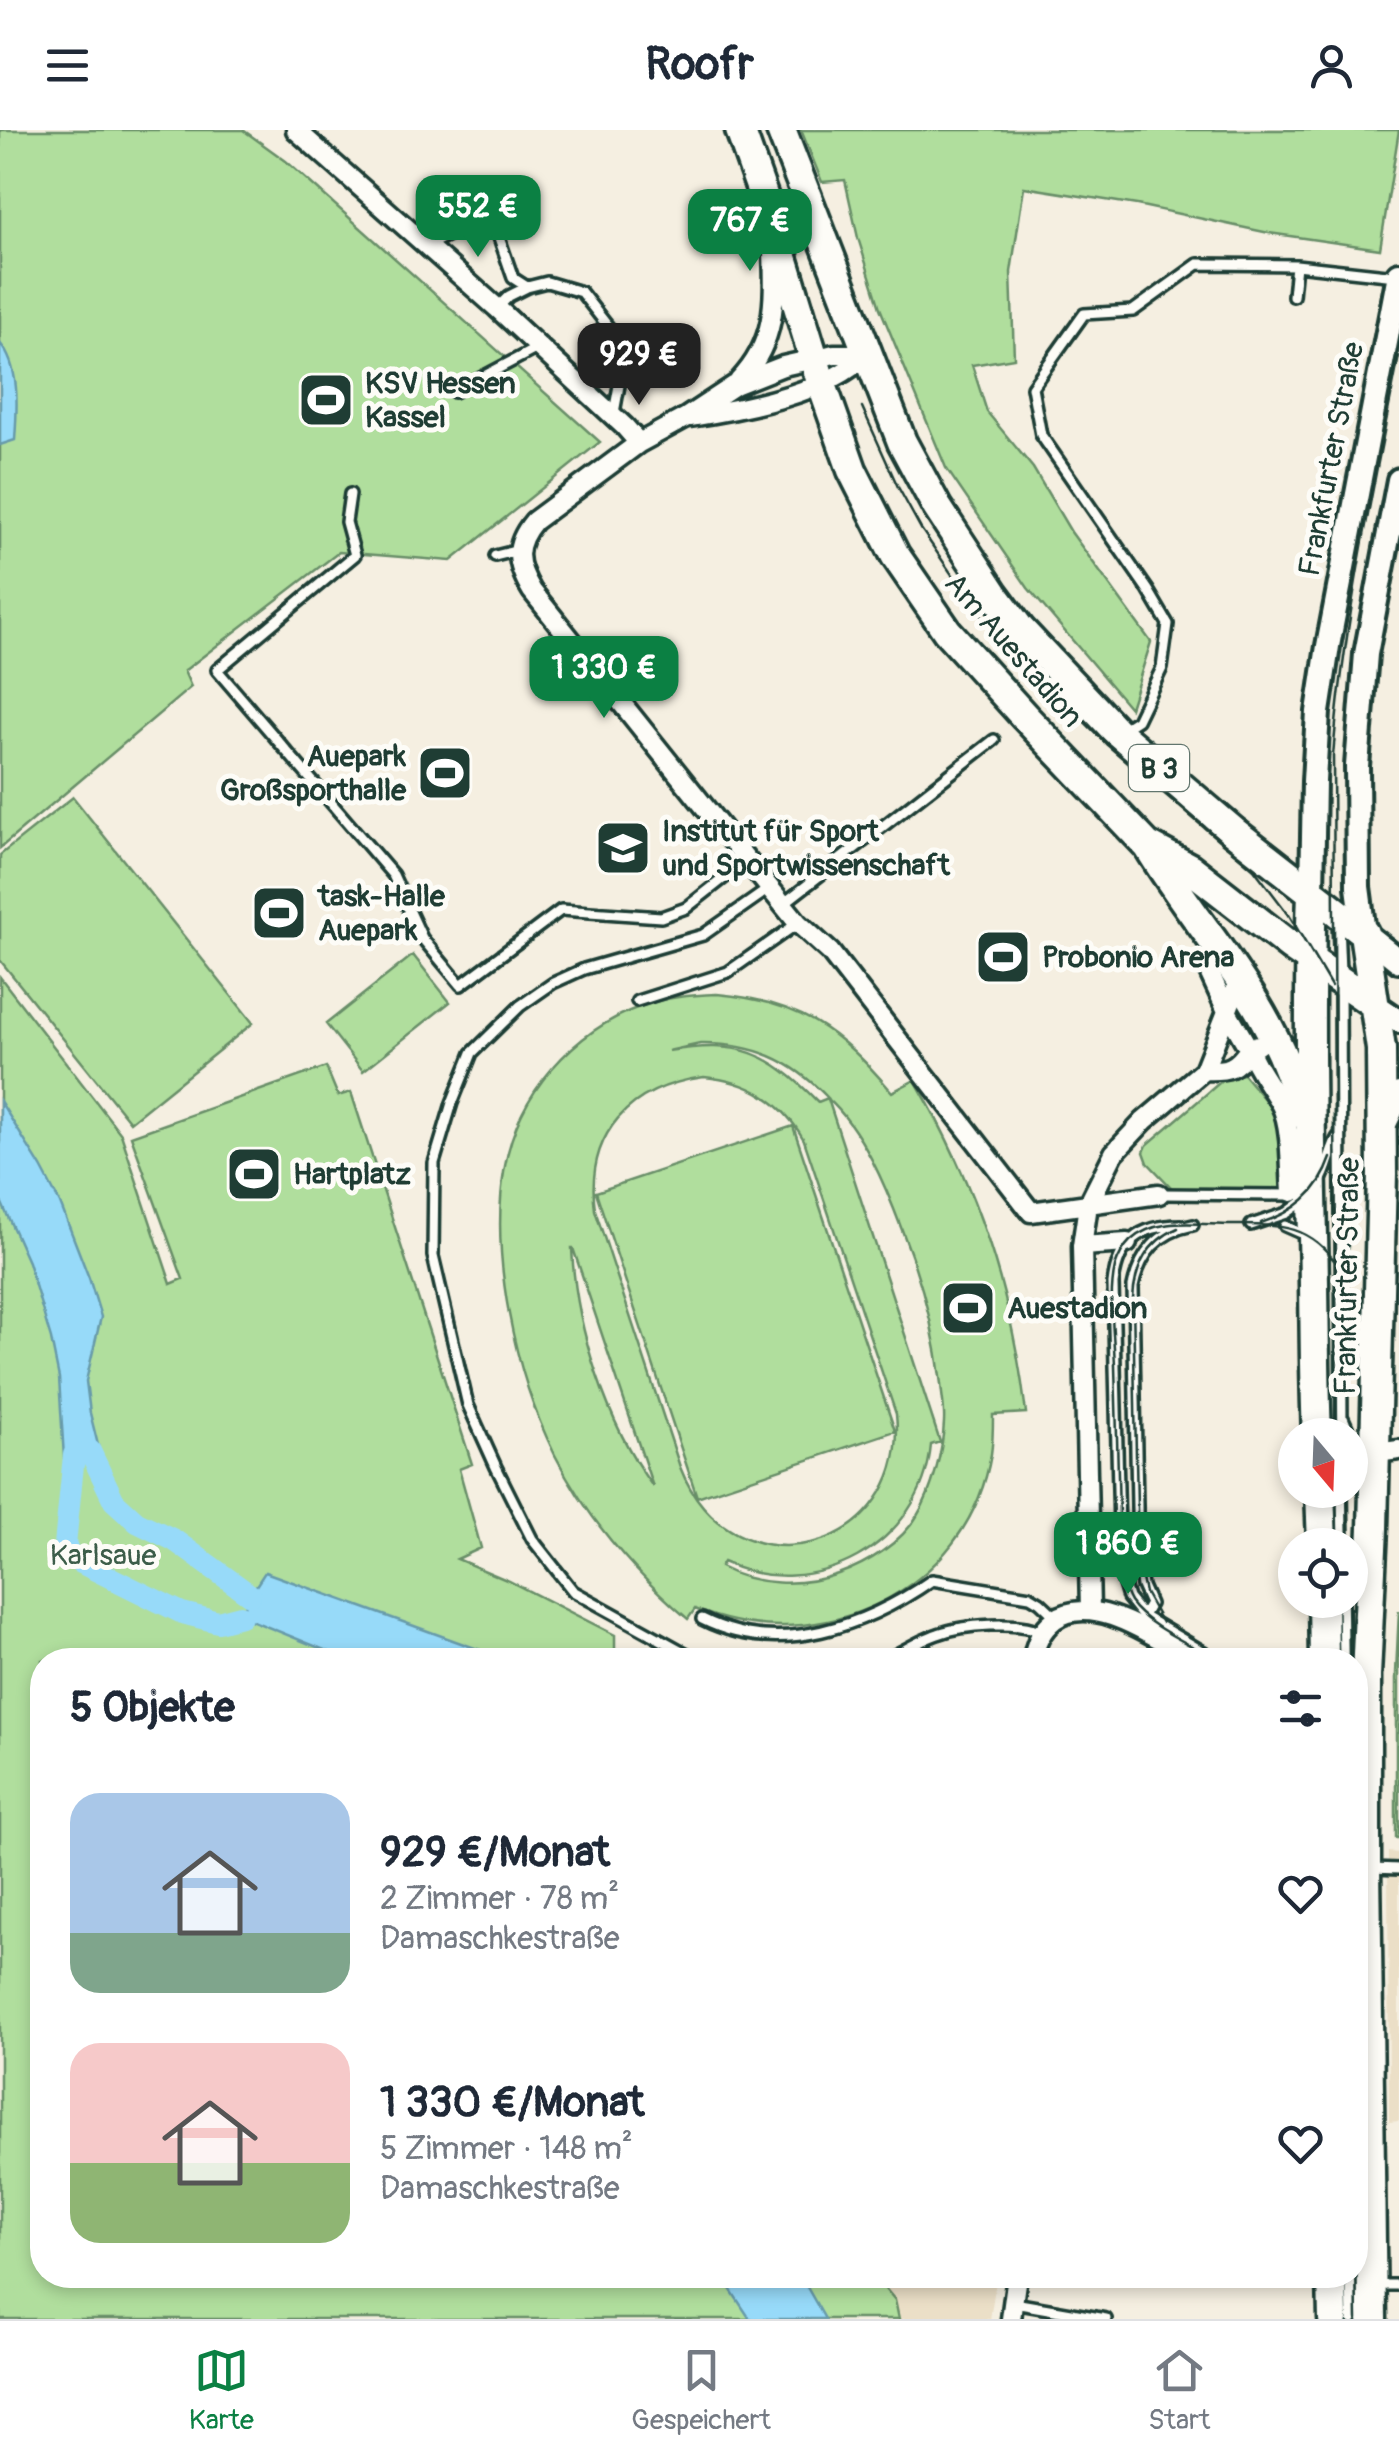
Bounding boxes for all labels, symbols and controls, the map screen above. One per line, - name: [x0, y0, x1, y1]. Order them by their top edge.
- text: Roofr: [645, 37, 754, 93]
- icon: menu: [40, 38, 95, 93]
- icon: person: [1304, 38, 1359, 93]
- pin: 552 €: [408, 175, 548, 260]
- text: 552 €: [438, 187, 518, 227]
- pin: 767 €: [680, 189, 820, 274]
- text: 767 €: [710, 201, 790, 241]
- pin: 929 €: [569, 323, 709, 408]
- text: 929 €: [600, 335, 678, 375]
- street label: Frankfurter Straße: [1291, 339, 1372, 579]
- place label: KSV Hessen Kassel: [365, 365, 516, 436]
- sports icon: KSV Hessen Kassel: [296, 370, 356, 430]
- street label: Am Auestadion: [937, 566, 1091, 735]
- pin: 1 330 €: [512, 636, 696, 721]
- text: 1 330 €: [551, 648, 657, 688]
- place label: Auepark Großsporthalle: [220, 738, 407, 809]
- sports icon: Auepark Großsporthalle: [415, 743, 475, 803]
- road number: B 3: [1129, 745, 1189, 791]
- place label: Institut für Sport und Sportwissenschaft: [662, 813, 951, 884]
- school or university icon: Institut für Sport und Sportwissenschaft: [593, 818, 653, 878]
- place label: task-Halle Auepark: [316, 878, 446, 949]
- sports icon: task-Halle Auepark: [249, 883, 309, 943]
- sports icon: Probonio Arena: [973, 927, 1033, 987]
- place label: Probonio Arena: [1042, 939, 1234, 976]
- sports icon: Hartplatz: [224, 1144, 284, 1204]
- place label: Hartplatz: [293, 1156, 411, 1193]
- street label: Frankfurter Straße: [1327, 1157, 1368, 1395]
- sports icon: Auestadion: [938, 1278, 998, 1338]
- place label: Auestadion: [1007, 1290, 1147, 1327]
- north arrow: [1278, 1418, 1368, 1508]
- map controls: [1278, 1418, 1368, 1618]
- pin: 1 860 €: [1036, 1512, 1220, 1597]
- text: 1 860 €: [1076, 1524, 1180, 1564]
- button: locate: [1278, 1528, 1368, 1618]
- park label: Karlsaue: [50, 1537, 156, 1574]
- icon: filters: [1273, 1681, 1328, 1736]
- text: 5 Objekte: [70, 1682, 235, 1734]
- text: 929 €/Monat: [380, 1827, 610, 1879]
- icon: home: [150, 1833, 270, 1953]
- icon: heart: [1273, 1866, 1328, 1921]
- text: 2 Zimmer · 78 m²: [380, 1879, 619, 1919]
- text: Damaschkestraße: [380, 1919, 620, 1959]
- text: 1 330 €/Monat: [380, 2077, 644, 2129]
- icon: home: [150, 2083, 270, 2203]
- icon: heart: [1273, 2116, 1328, 2171]
- text: 5 Zimmer · 148 m²: [380, 2129, 633, 2169]
- text: Damaschkestraße: [380, 2169, 620, 2209]
- tab: Karte: [189, 2343, 254, 2438]
- tab: Gespeichert: [631, 2343, 771, 2438]
- tab: Start: [1148, 2343, 1210, 2438]

